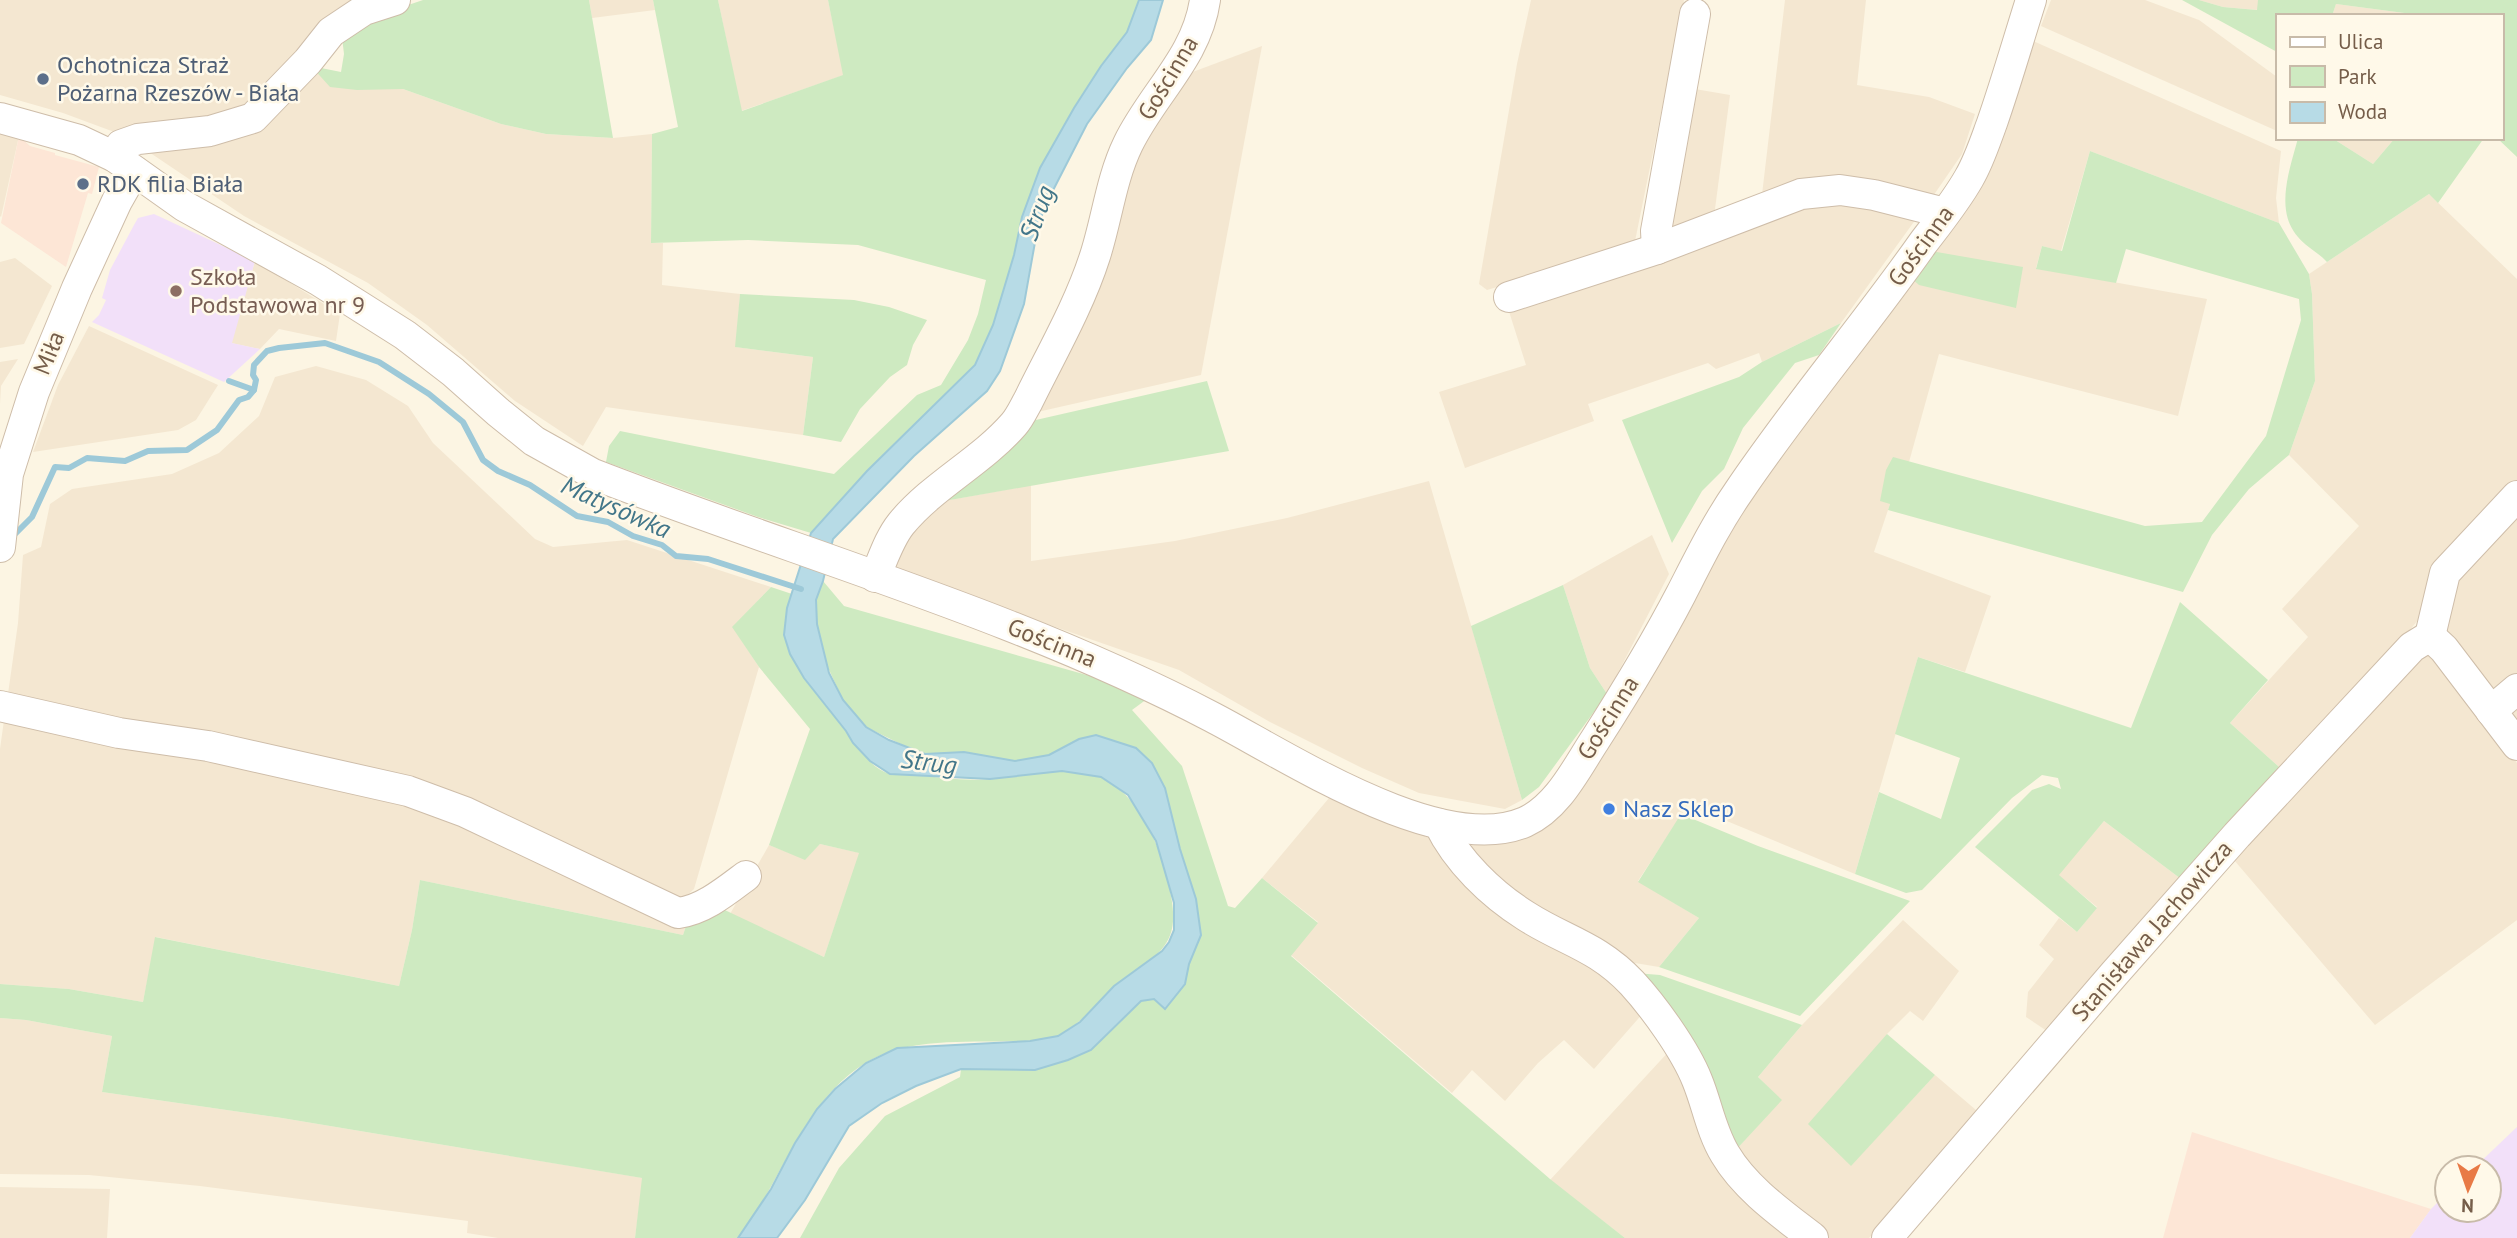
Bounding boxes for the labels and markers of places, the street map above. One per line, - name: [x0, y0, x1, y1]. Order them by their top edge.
- place label: Ochotnicza Straż Pożarna Rzeszów - Biała: [57, 49, 299, 108]
- marker: Ochotnicza Straż Pożarna Rzeszów - Biała: [35, 71, 51, 87]
- place label: RDK filia Biała: [97, 168, 243, 199]
- marker: RDK filia Biała: [75, 176, 91, 192]
- place label: Szkoła Podstawowa nr 9: [190, 261, 365, 320]
- marker: Szkoła Podstawowa nr 9: [168, 283, 184, 299]
- place label: Nasz Sklep: [1623, 793, 1734, 824]
- marker: Nasz Sklep: [1601, 801, 1617, 817]

